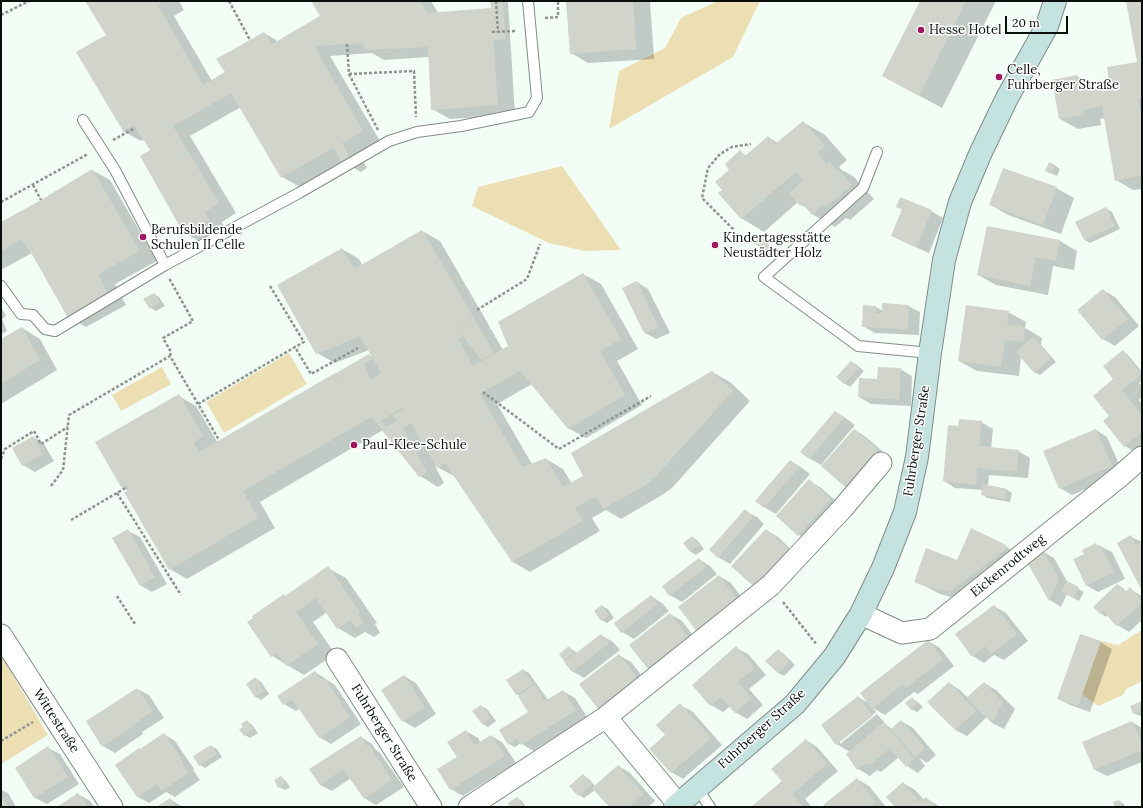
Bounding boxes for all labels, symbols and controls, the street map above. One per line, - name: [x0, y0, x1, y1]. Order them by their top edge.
- scale bar: [1007, 8, 1070, 34]
- text: 20 m: [1012, 15, 1040, 30]
- place label: Hesse Hotel: [929, 22, 1001, 38]
- marker: Hesse Hotel: [916, 25, 926, 35]
- place label: Celle, Fuhrberger Straße: [1007, 62, 1119, 93]
- marker: Celle, Fuhrberger Straße: [994, 72, 1004, 82]
- place label: Berufsbildende Schulen II Celle: [151, 222, 245, 253]
- place label: Kindertagesstätte Neustädter Holz: [723, 230, 831, 261]
- marker: Berufsbildende Schulen II Celle: [138, 232, 148, 242]
- marker: Kindertagesstätte Neustädter Holz: [710, 240, 720, 250]
- street label: Fuhrberger Straße: [901, 384, 933, 498]
- place label: Paul-Klee-Schule: [362, 437, 467, 453]
- marker: Paul-Klee-Schule: [349, 440, 359, 450]
- street label: Eickenrodtweg: [968, 531, 1048, 601]
- street label: Fuhrberger Straße: [348, 681, 420, 785]
- street label: Wittestraße: [30, 686, 82, 756]
- street label: Fuhrberger Straße: [715, 686, 809, 772]

